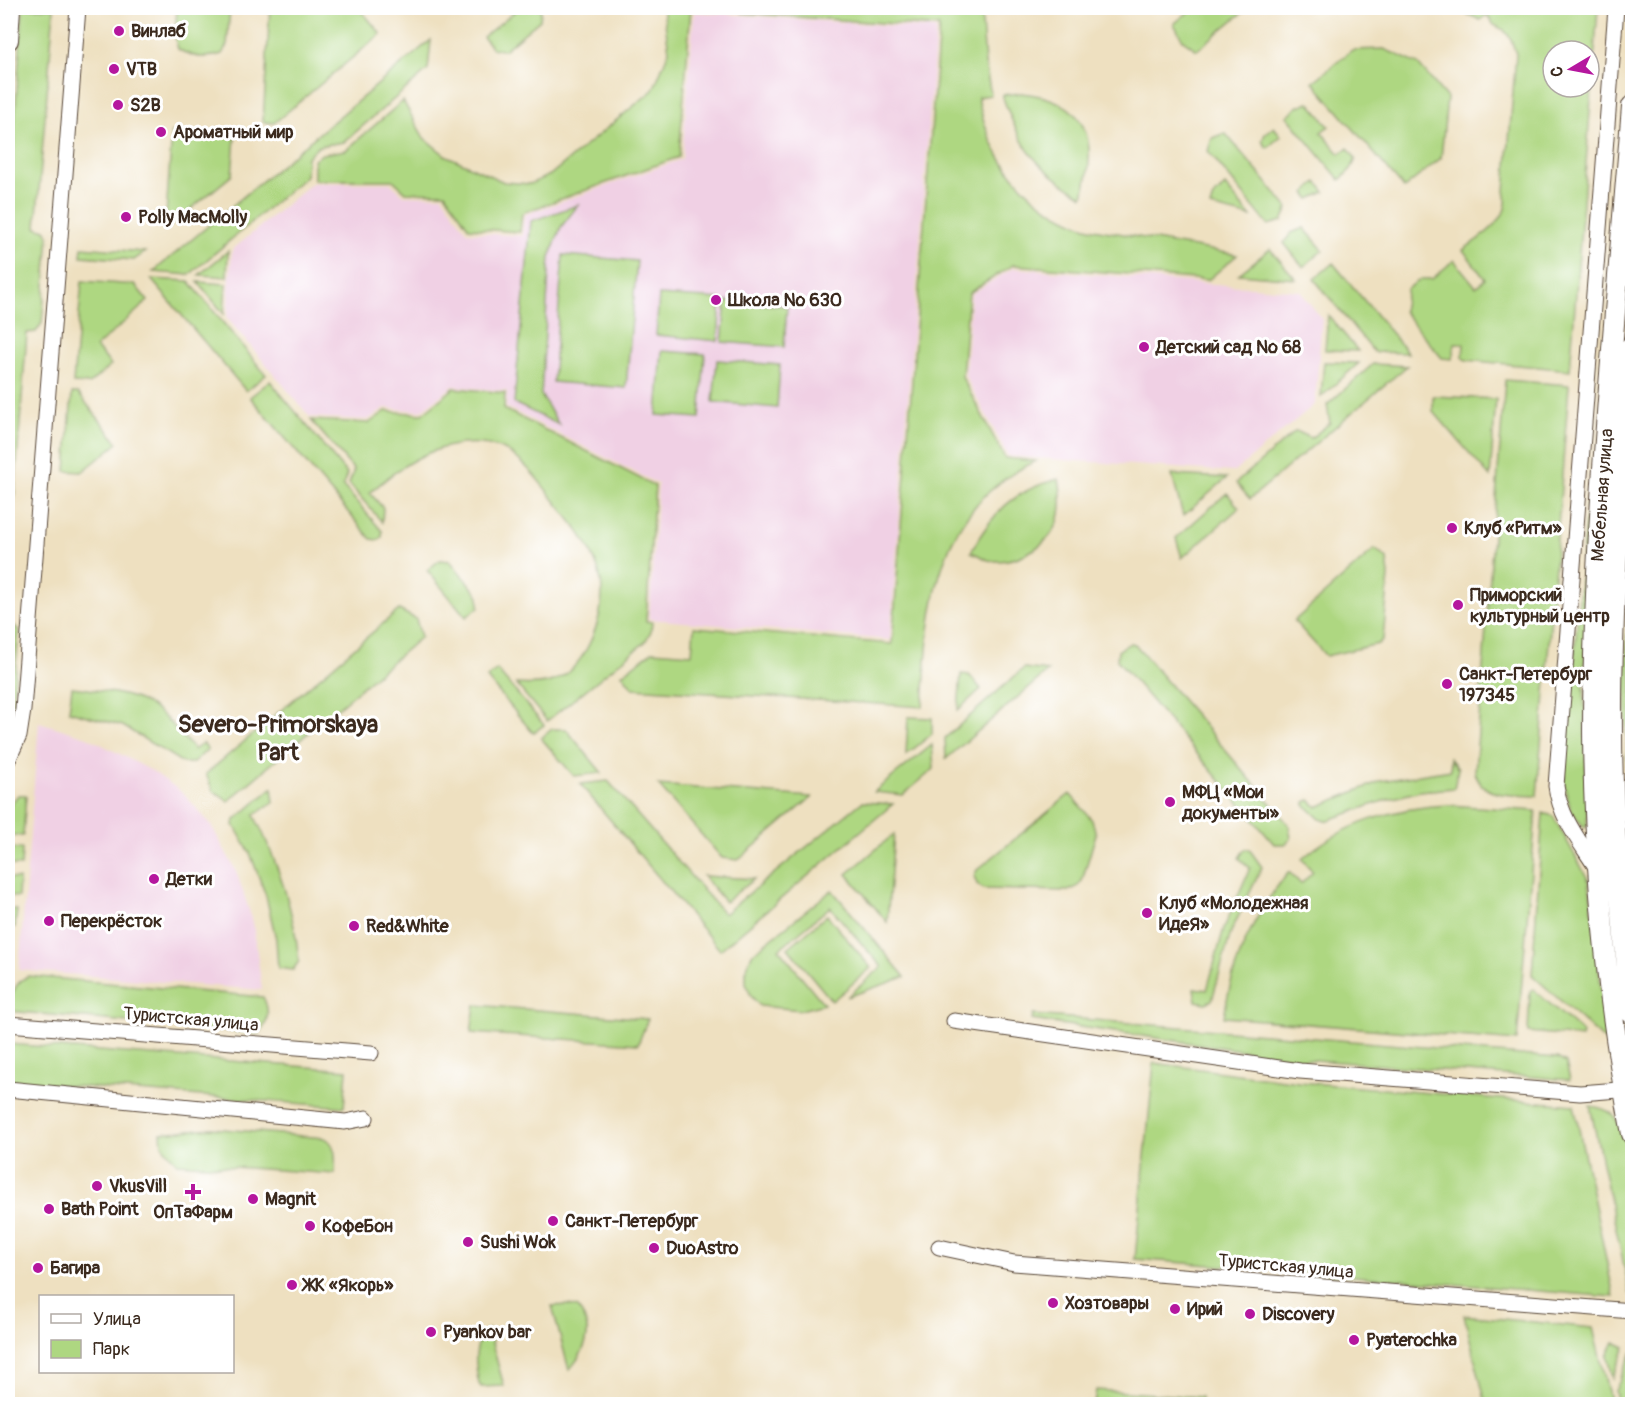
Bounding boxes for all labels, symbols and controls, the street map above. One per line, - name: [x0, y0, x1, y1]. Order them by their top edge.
- place label: Винлаб: [131, 20, 186, 43]
- marker: Винлаб: [112, 24, 126, 38]
- north arrow: [1541, 39, 1601, 99]
- place label: VTB: [126, 58, 157, 81]
- marker: VTB: [107, 62, 121, 76]
- text: С: [1546, 65, 1568, 78]
- place label: S2B: [130, 94, 161, 117]
- marker: S2B: [111, 98, 125, 112]
- place label: Ароматный мир: [173, 121, 294, 144]
- marker: Ароматный мир: [154, 125, 168, 139]
- place label: Polly MacMolly: [138, 206, 247, 229]
- marker: Polly MacMolly: [119, 210, 133, 224]
- place label: Школа № 630: [727, 289, 842, 312]
- marker: Школа № 630: [709, 293, 723, 307]
- place label: Детский сад № 68: [1155, 336, 1301, 359]
- marker: Детский сад № 68: [1137, 340, 1151, 354]
- street label: Мебельная улица: [1586, 428, 1619, 562]
- place label: Клуб «Ритм»: [1464, 517, 1563, 540]
- marker: Клуб «Ритм»: [1445, 521, 1459, 535]
- place label: Приморский культурный центр: [1470, 584, 1610, 628]
- marker: Приморский культурный центр: [1451, 598, 1465, 612]
- place label: Санкт-Петербург 197345: [1459, 663, 1593, 707]
- marker: Санкт-Петербург 197345: [1440, 677, 1454, 691]
- district label: Severo-Primorskaya Part: [178, 710, 378, 767]
- place label: МФЦ «Мои документы»: [1181, 781, 1280, 825]
- marker: МФЦ «Мои документы»: [1163, 795, 1177, 809]
- place label: Детки: [165, 868, 212, 891]
- marker: Детки: [147, 872, 161, 886]
- place label: Клуб «Молодежная ИдеЯ»: [1159, 892, 1308, 936]
- marker: Клуб «Молодежная ИдеЯ»: [1140, 906, 1154, 920]
- place label: Перекрёсток: [61, 910, 162, 933]
- marker: Перекрёсток: [42, 914, 56, 928]
- place label: Red&White: [366, 915, 450, 938]
- marker: Red&White: [347, 919, 361, 933]
- street label: Туристская улица: [122, 1002, 260, 1037]
- place label: VkusVill: [109, 1175, 167, 1198]
- marker: VkusVill: [90, 1179, 104, 1193]
- marker: ОпТаФарм: [186, 1185, 200, 1199]
- place label: Magnit: [265, 1188, 317, 1211]
- marker: Magnit: [246, 1192, 260, 1206]
- place label: Bath Point: [61, 1198, 139, 1221]
- place label: ОпТаФарм: [153, 1201, 233, 1224]
- marker: Bath Point: [42, 1202, 56, 1216]
- place label: Санкт-Петербург: [565, 1210, 699, 1233]
- marker: Санкт-Петербург: [546, 1214, 560, 1228]
- place label: КофеБон: [322, 1215, 393, 1238]
- marker: КофеБон: [303, 1219, 317, 1233]
- place label: Sushi Wok: [480, 1231, 556, 1254]
- marker: Sushi Wok: [461, 1235, 475, 1249]
- place label: DuoAstro: [666, 1237, 739, 1260]
- marker: DuoAstro: [647, 1241, 661, 1255]
- street label: Туристская улица: [1217, 1249, 1355, 1284]
- place label: Багира: [50, 1257, 101, 1280]
- marker: Багира: [31, 1261, 45, 1275]
- place label: ЖК «Якорь»: [301, 1274, 394, 1297]
- marker: ЖК «Якорь»: [285, 1278, 299, 1292]
- place label: Хозтовары: [1065, 1292, 1149, 1315]
- legend: [39, 1295, 234, 1373]
- marker: Хозтовары: [1046, 1296, 1060, 1310]
- place label: Ирий: [1187, 1298, 1223, 1321]
- marker: Ирий: [1168, 1302, 1182, 1316]
- place label: Discovery: [1262, 1303, 1335, 1326]
- marker: Discovery: [1243, 1307, 1257, 1321]
- text: Улица: [93, 1308, 141, 1331]
- place label: Pyankov bar: [443, 1321, 532, 1344]
- marker: Pyankov bar: [424, 1325, 438, 1339]
- place label: Pyaterochka: [1366, 1329, 1457, 1352]
- marker: Pyaterochka: [1347, 1333, 1361, 1347]
- text: Парк: [93, 1338, 130, 1361]

